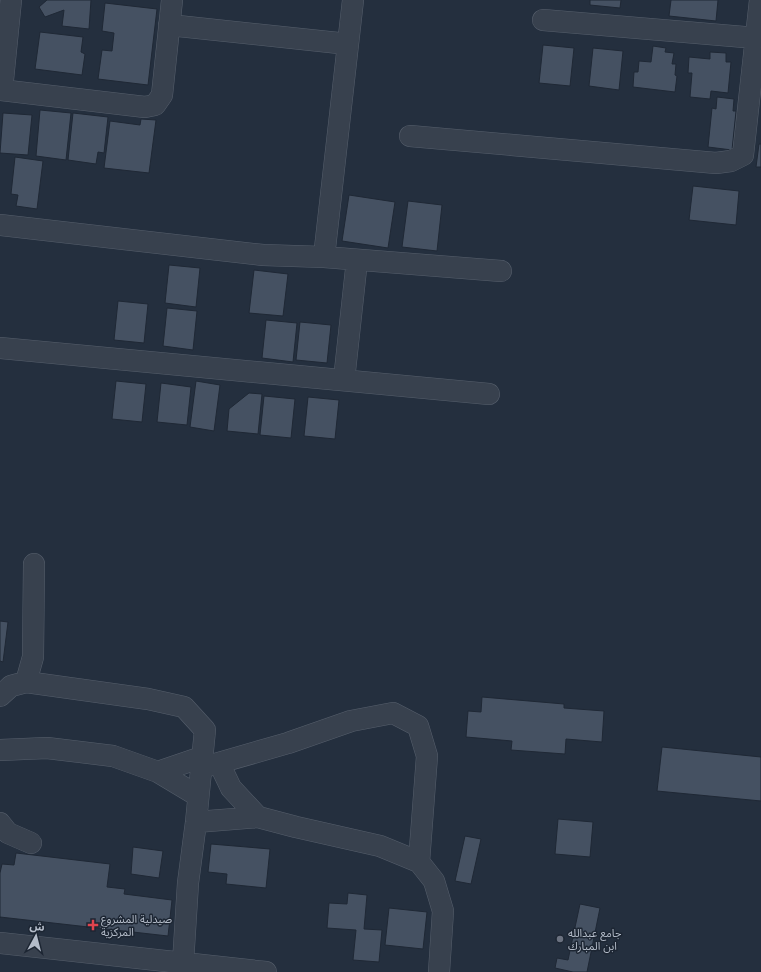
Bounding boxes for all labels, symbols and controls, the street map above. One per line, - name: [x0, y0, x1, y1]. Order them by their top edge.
- place label: صيدلية المشروع المركزية: [101, 912, 172, 939]
- north arrow: [16, 916, 56, 956]
- text: ش: [29, 918, 46, 934]
- marker: صيدلية المشروع المركزية: [88, 920, 98, 930]
- place label: جامع عبدالله ابن المبارك: [568, 926, 622, 953]
- marker: جامع عبدالله ابن المبارك: [555, 934, 565, 944]

